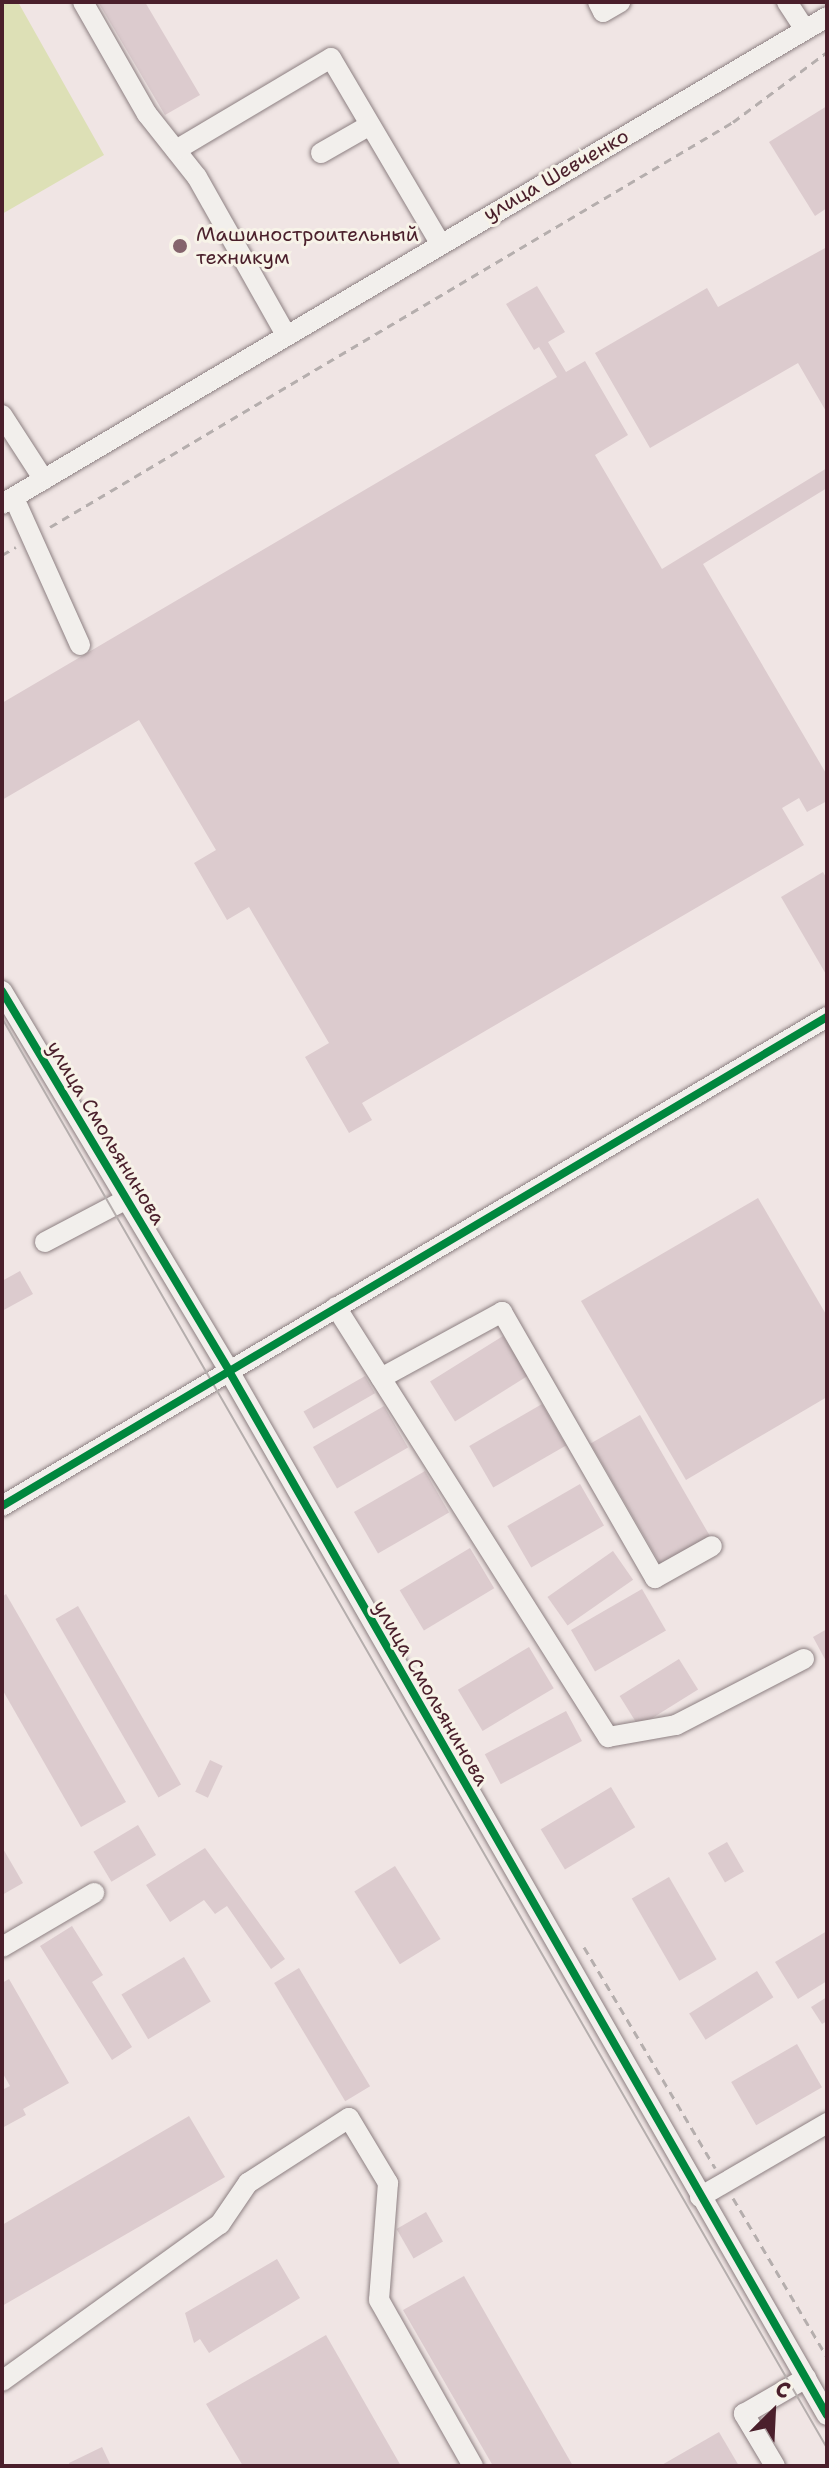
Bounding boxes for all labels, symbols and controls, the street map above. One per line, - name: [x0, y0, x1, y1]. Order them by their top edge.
- street label: улица Шевченко: [479, 124, 633, 226]
- place label: Машиностроительный техникум: [196, 222, 419, 269]
- marker: Машиностроительный техникум: [171, 237, 189, 255]
- street label: улица Смольянинова: [42, 1037, 170, 1229]
- street label: улица Смольянинова: [368, 1596, 494, 1790]
- north arrow: [733, 2372, 813, 2452]
- text: С: [771, 2374, 795, 2406]

